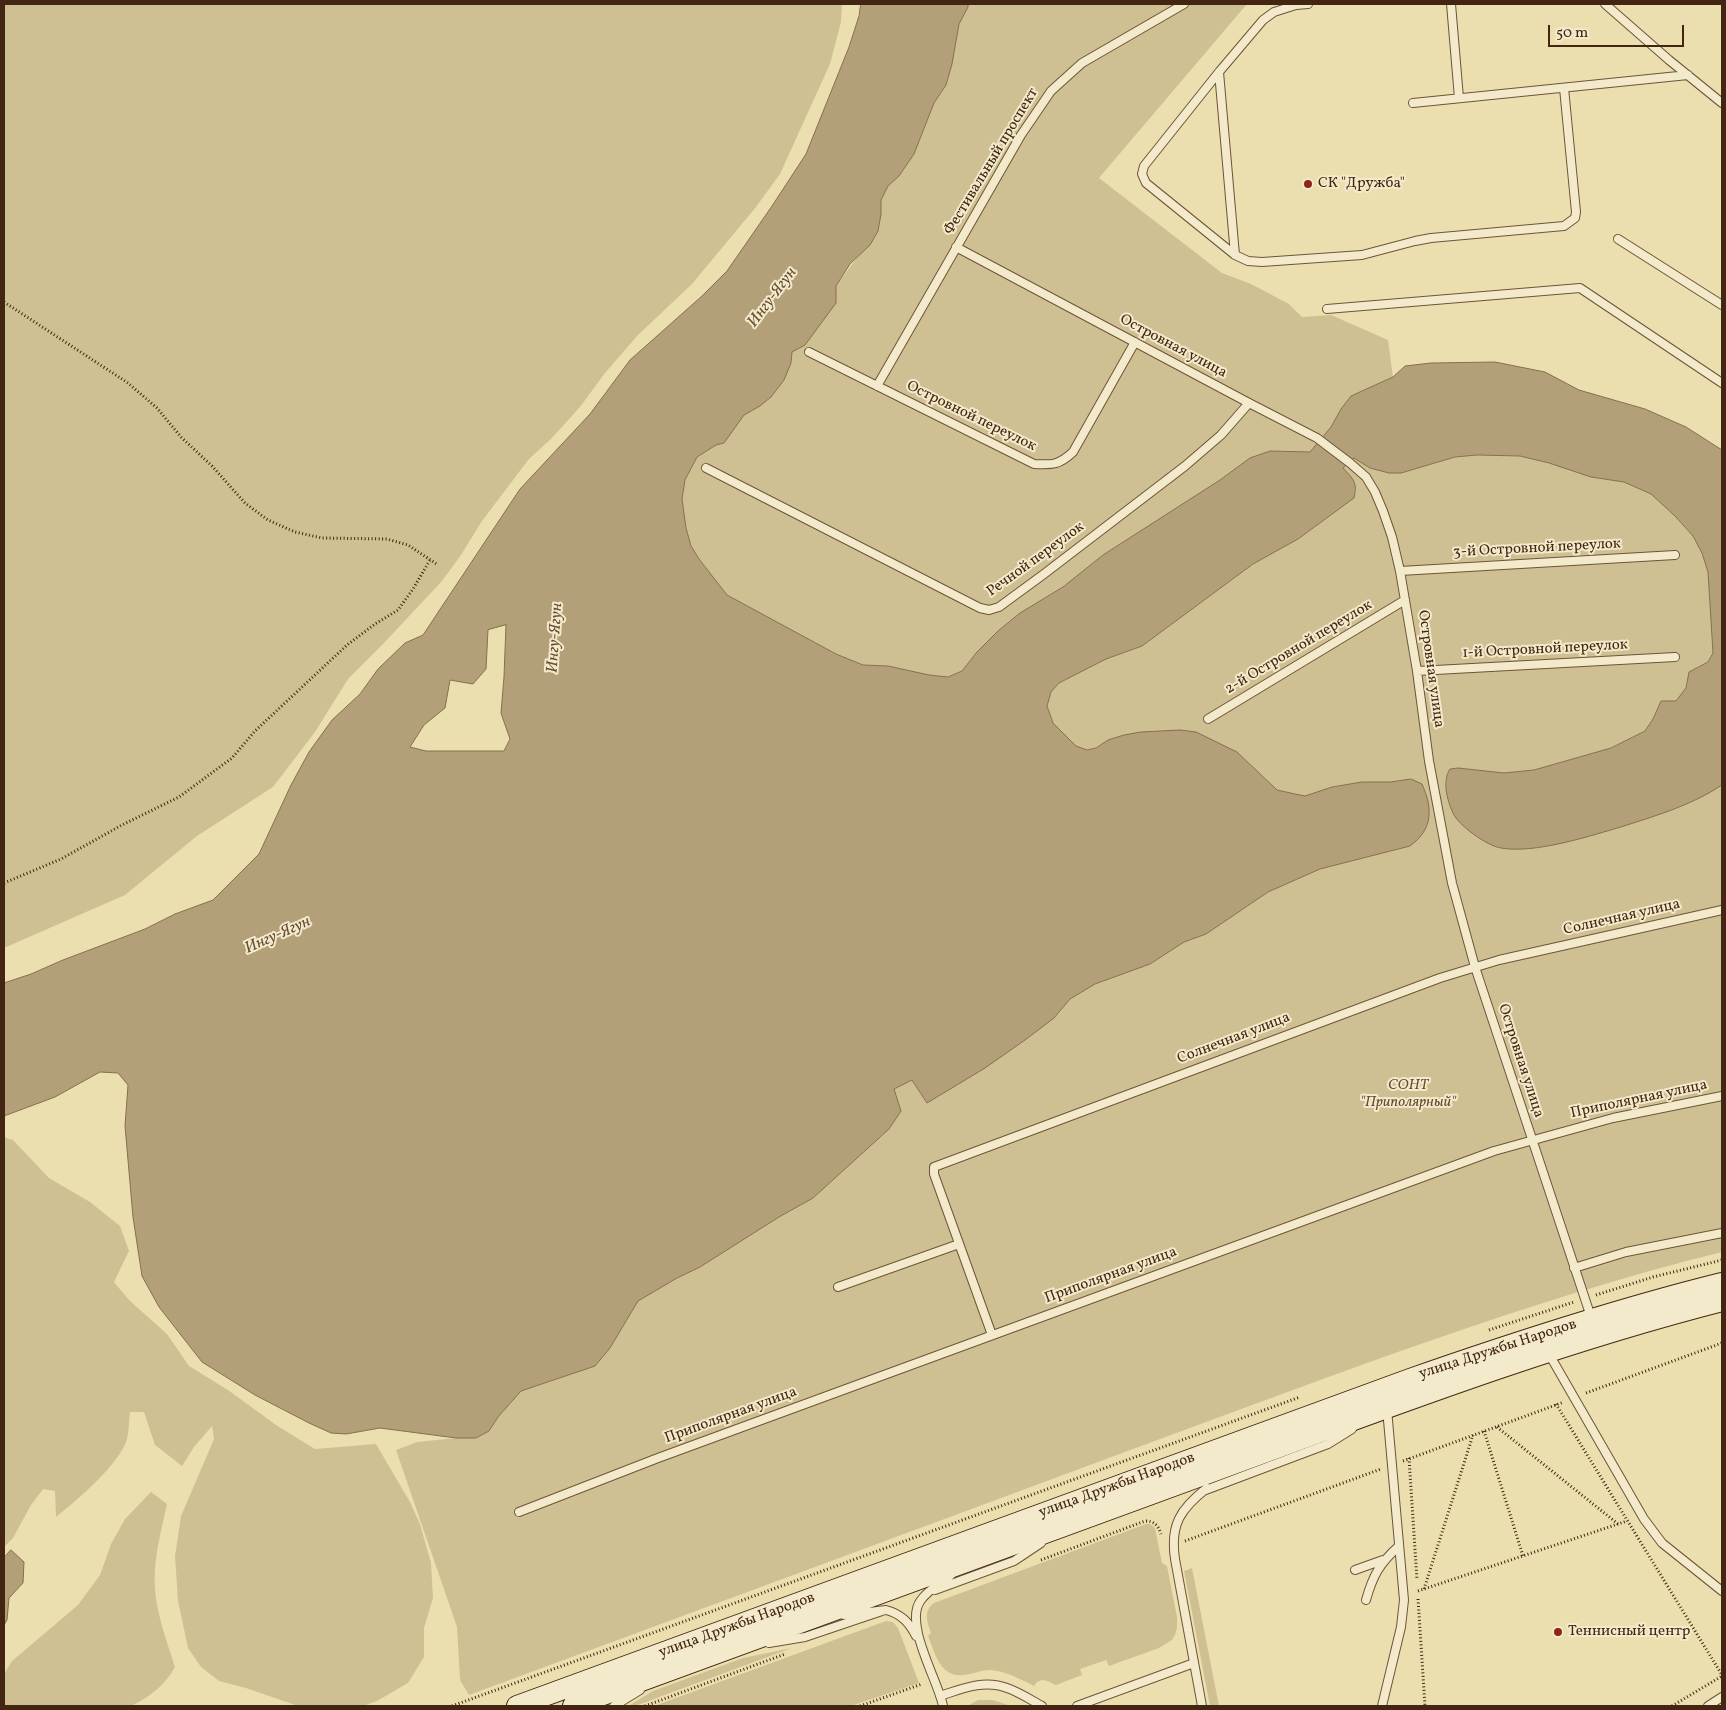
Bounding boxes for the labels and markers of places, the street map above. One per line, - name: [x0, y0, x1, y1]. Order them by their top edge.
- place label: СК "Дружба": [1318, 175, 1405, 193]
- marker: СК "Дружба": [1302, 178, 1314, 190]
- place label: Теннисный центр: [1568, 1623, 1690, 1641]
- marker: Теннисный центр: [1552, 1626, 1564, 1638]

